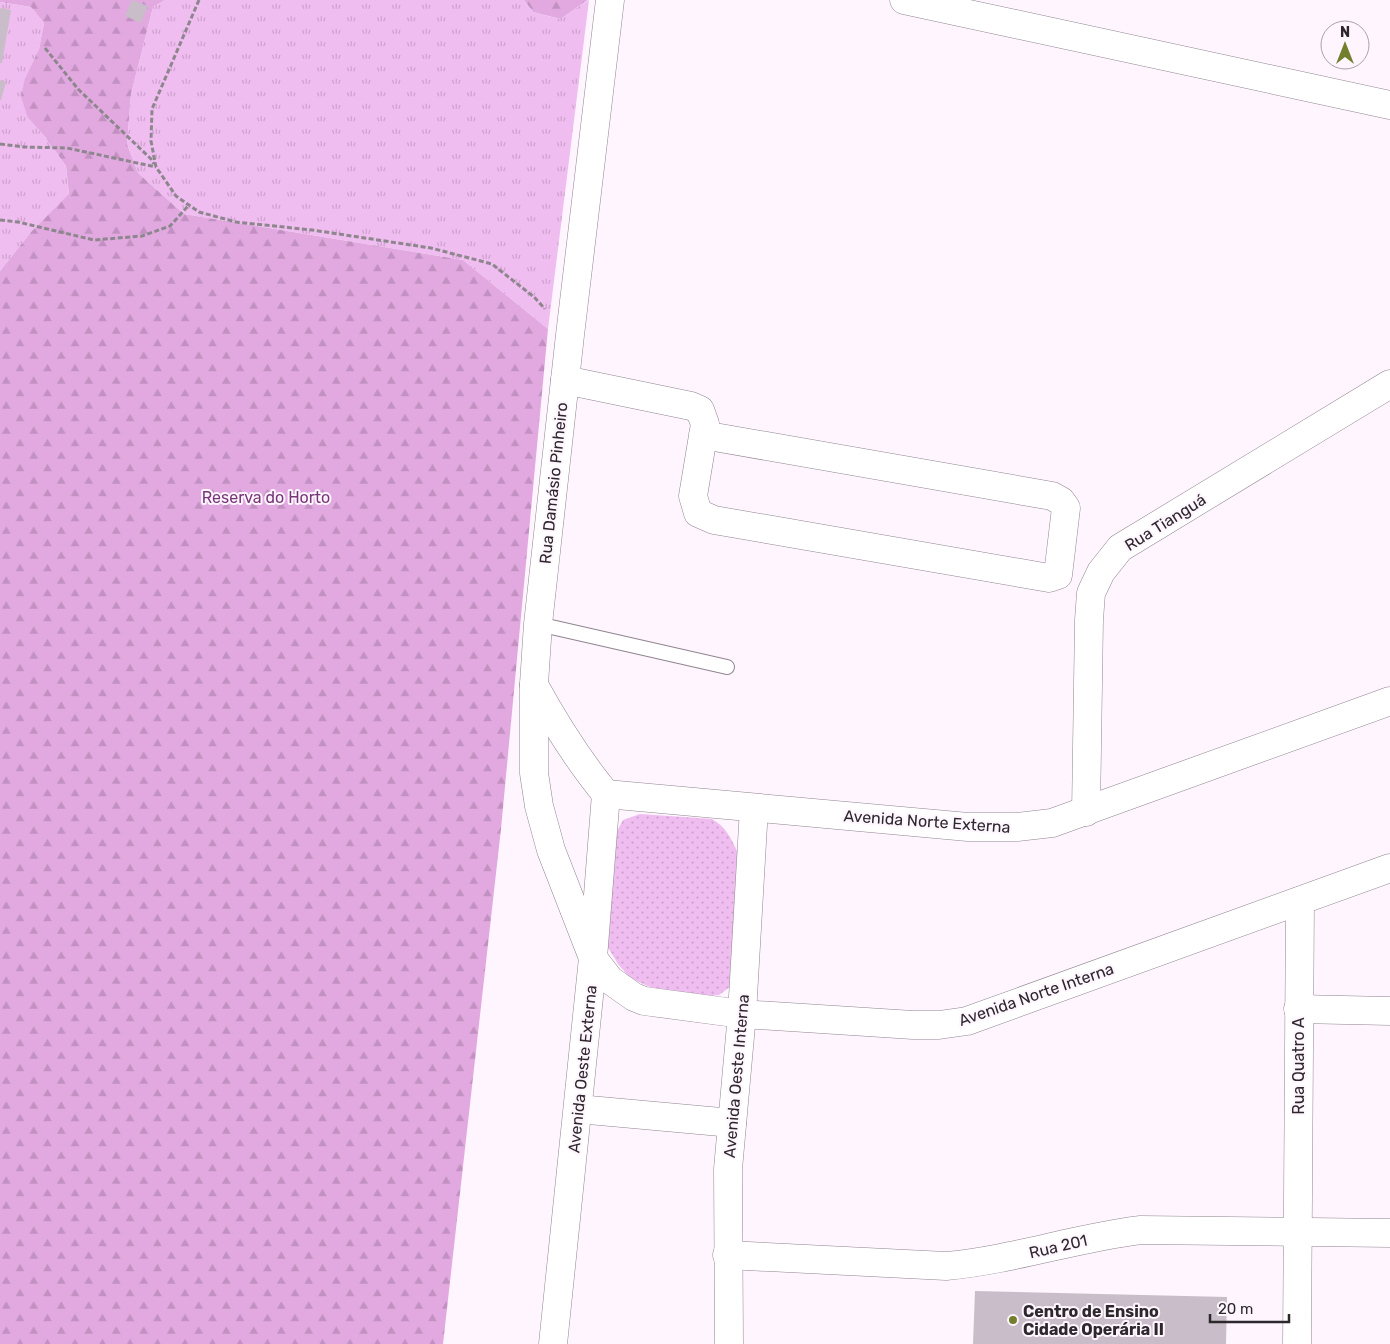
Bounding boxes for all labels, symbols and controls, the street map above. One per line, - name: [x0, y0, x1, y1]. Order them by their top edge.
- north arrow: [1320, 20, 1370, 70]
- text: N: [1340, 24, 1350, 41]
- street label: Rua Damásio Pinheiro: [536, 401, 571, 565]
- park label: Reserva do Horto: [202, 488, 330, 507]
- street label: Rua Tianguá: [1121, 490, 1209, 555]
- street label: Avenida Norte Externa: [843, 806, 1011, 837]
- street label: Avenida Norte Interna: [956, 959, 1116, 1030]
- street label: Avenida Oeste Externa: [564, 984, 601, 1154]
- street label: Avenida Oeste Interna: [720, 993, 753, 1159]
- street label: Rua Quatro A: [1289, 1017, 1308, 1115]
- street label: Rua 201: [1027, 1231, 1089, 1262]
- scale bar: [1210, 1292, 1289, 1324]
- text: 20 m: [1218, 1300, 1253, 1318]
- place label: Centro de Ensino Cidade Operária II: [1023, 1302, 1164, 1339]
- marker: Centro de Ensino Cidade Operária II: [1007, 1314, 1019, 1326]

